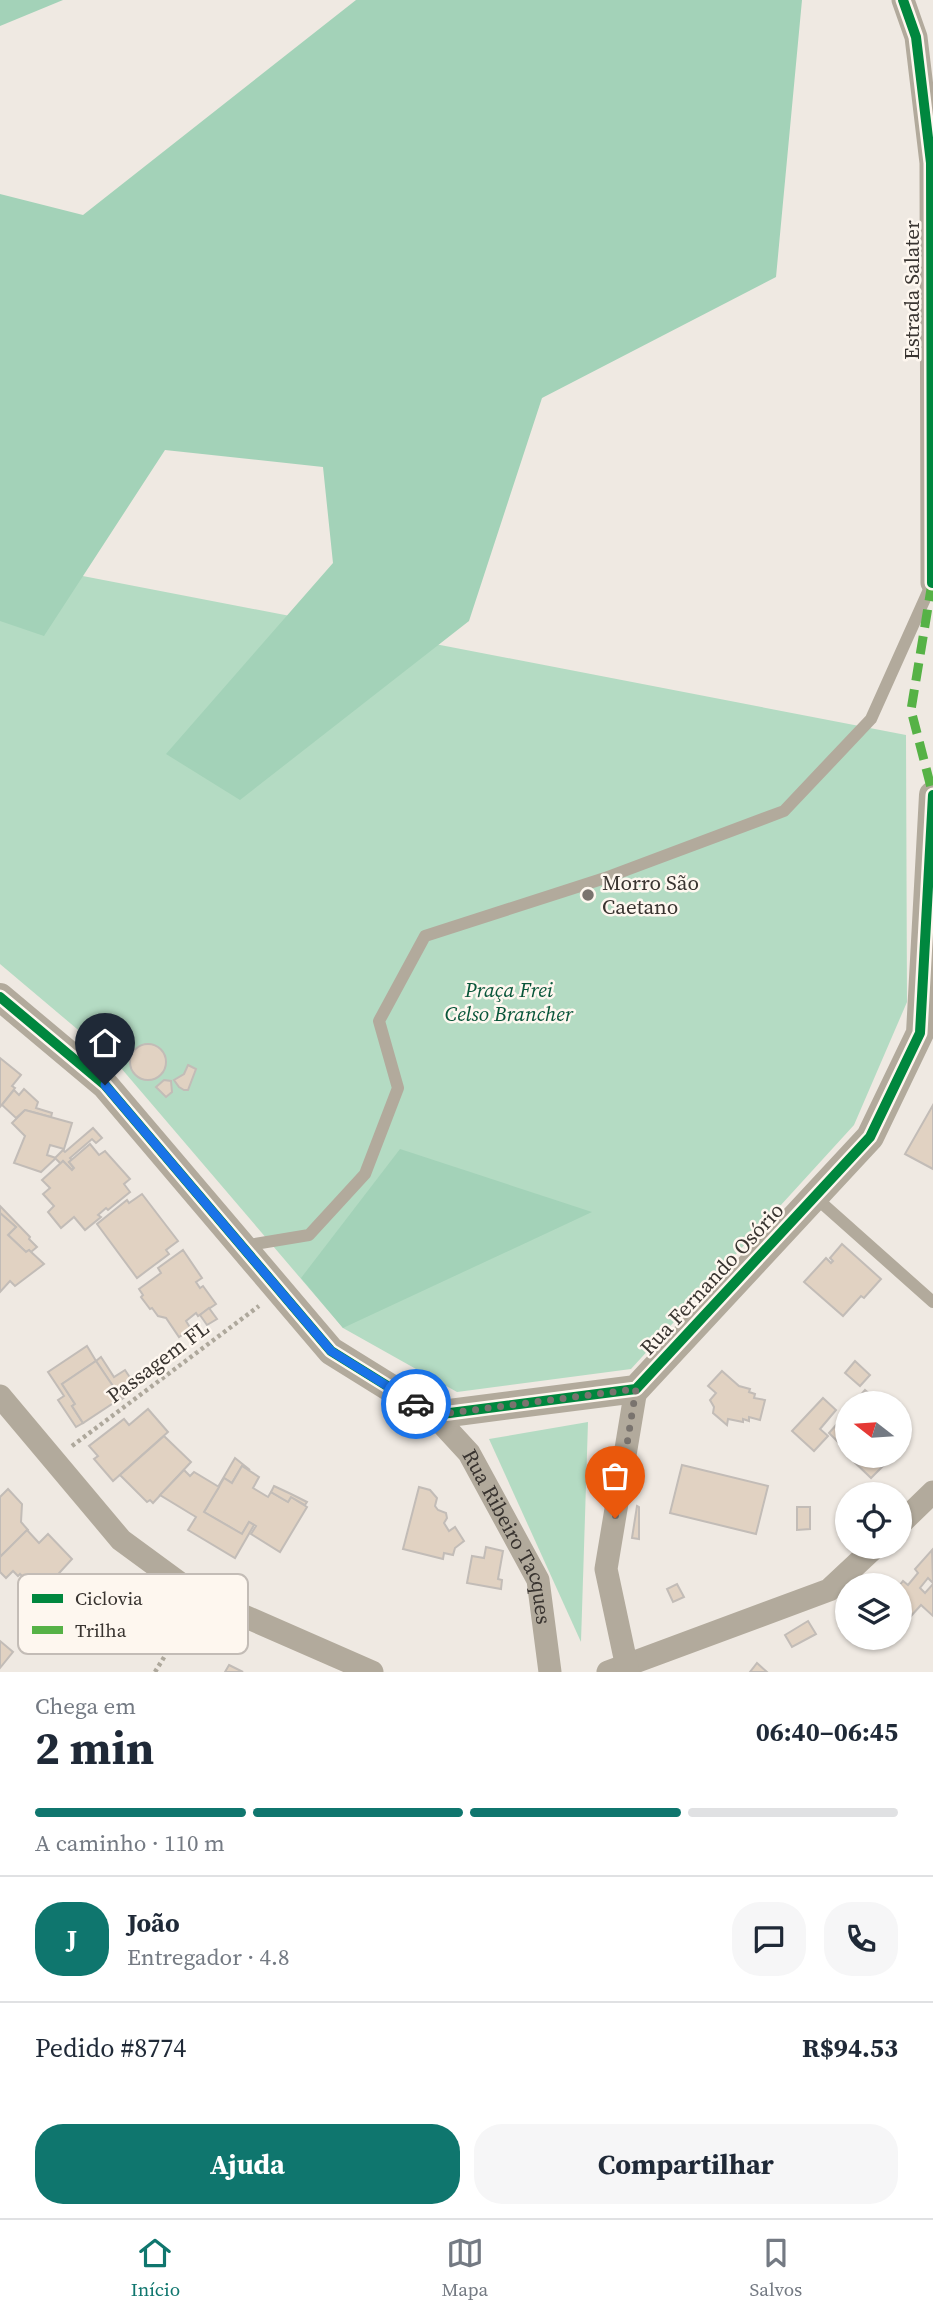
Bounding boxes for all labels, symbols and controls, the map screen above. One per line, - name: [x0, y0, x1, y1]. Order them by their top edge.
- street label: Estrada Salater: [897, 220, 926, 360]
- place label: Morro São Caetano: [602, 868, 699, 921]
- marker: Morro São Caetano: [580, 887, 596, 903]
- park label: Praça Frei Celso Brancher: [445, 975, 574, 1028]
- pin: [75, 1013, 135, 1085]
- icon: home: [86, 1024, 124, 1062]
- street label: Rua Fernando Osório: [633, 1196, 790, 1361]
- street label: Passagem FL: [100, 1313, 215, 1410]
- courier: [381, 1369, 451, 1439]
- icon: car: [397, 1385, 435, 1423]
- north arrow: [835, 1391, 912, 1468]
- map controls: [835, 1391, 912, 1650]
- street label: Rua Ribeiro Tacques: [456, 1444, 559, 1626]
- pin: [585, 1446, 645, 1518]
- icon: bag: [596, 1457, 634, 1495]
- button: locate: [835, 1482, 912, 1559]
- button: layers: [835, 1573, 912, 1650]
- legend: [18, 1574, 248, 1654]
- text: Ciclovia: [75, 1585, 143, 1611]
- text: Trilha: [75, 1617, 127, 1643]
- text: Chega em: [35, 1690, 136, 1722]
- text: 06:40–06:45: [756, 1714, 898, 1750]
- text: 2 min: [35, 1716, 154, 1779]
- text: A caminho · 110 m: [35, 1827, 225, 1859]
- button: chat: [732, 1902, 806, 1976]
- button: phone: [824, 1902, 898, 1976]
- text: João: [127, 1905, 180, 1941]
- text: J: [67, 1921, 77, 1957]
- text: Entregador · 4.8: [127, 1941, 289, 1973]
- text: Pedido #8774: [35, 2030, 186, 2066]
- text: R$94.53: [802, 2030, 898, 2066]
- button: Ajuda: [35, 2124, 460, 2204]
- button: Compartilhar: [474, 2124, 898, 2204]
- tab: Início: [131, 2234, 180, 2302]
- tab: Mapa: [441, 2234, 488, 2302]
- tab: Salvos: [750, 2234, 802, 2302]

